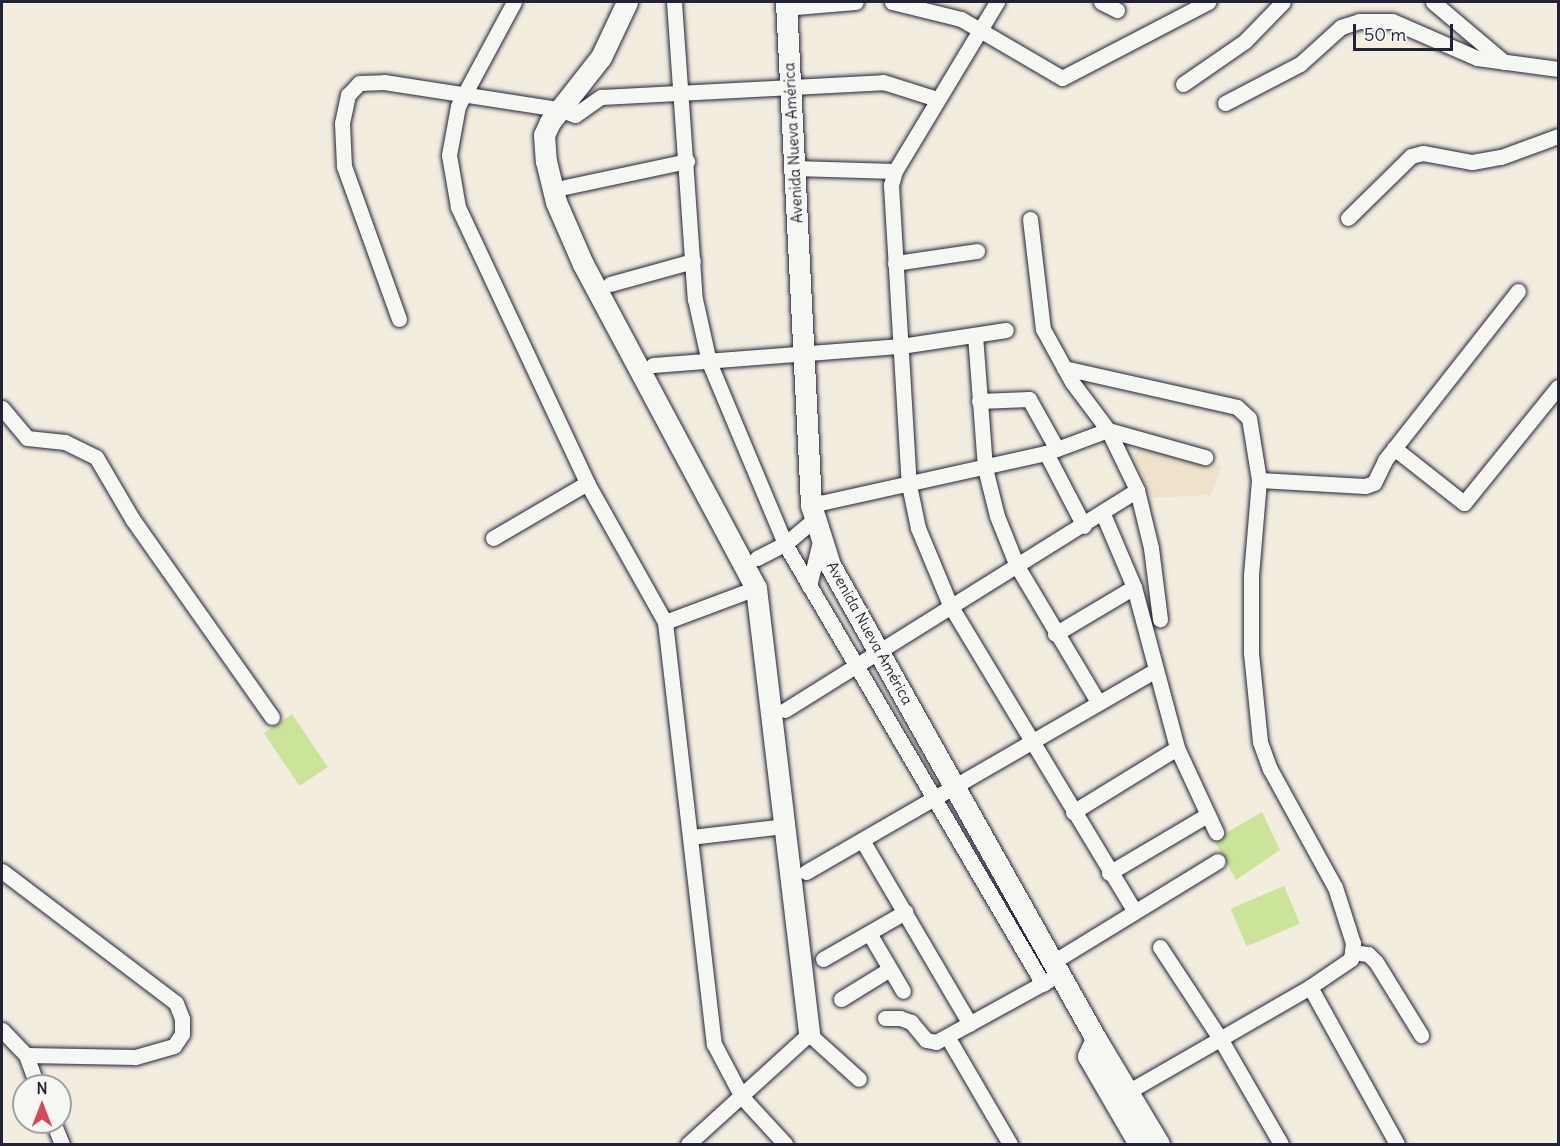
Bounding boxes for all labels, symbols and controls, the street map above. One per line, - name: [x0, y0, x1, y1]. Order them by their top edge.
- scale bar: [1356, 12, 1456, 50]
- text: 50 m: [1364, 23, 1406, 46]
- street label: Avenida Nueva América: [780, 62, 806, 224]
- street label: Avenida Nueva América: [823, 558, 917, 708]
- north arrow: [12, 1074, 72, 1134]
- text: N: [36, 1078, 48, 1098]

